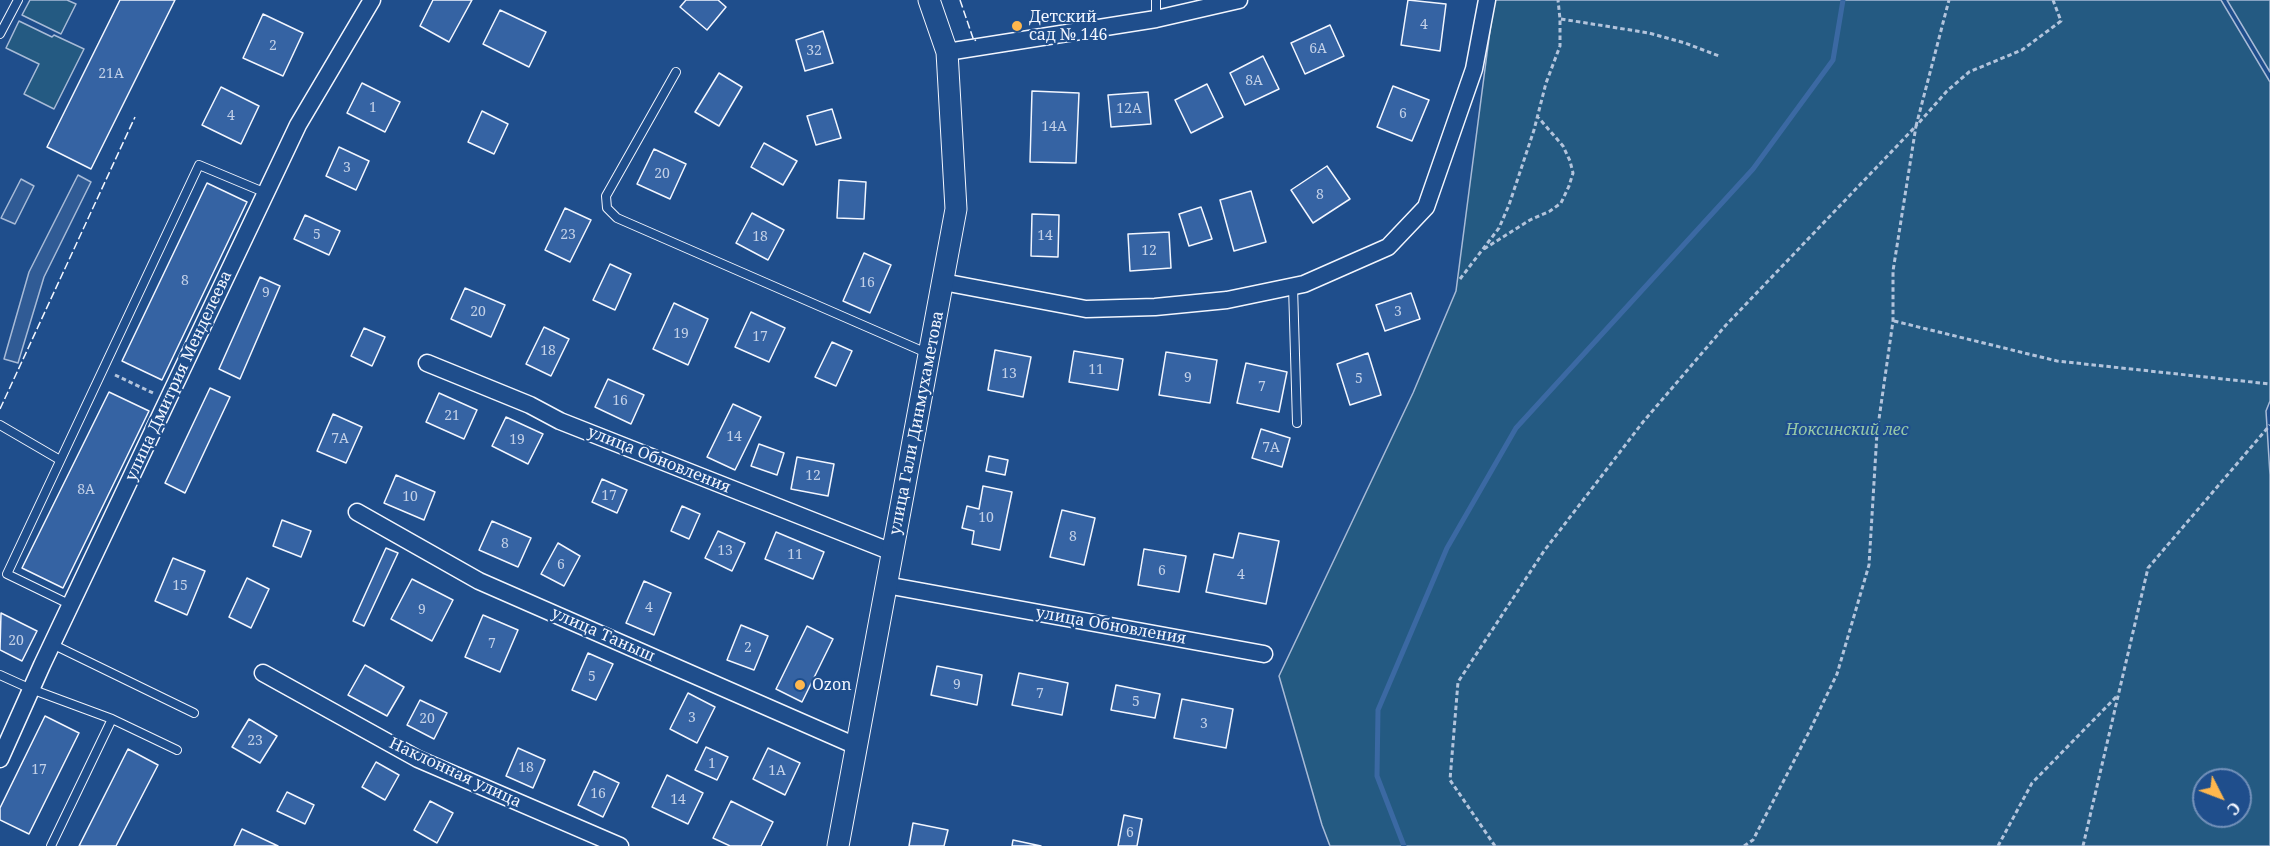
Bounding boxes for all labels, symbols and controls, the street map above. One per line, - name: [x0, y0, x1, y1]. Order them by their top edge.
- place label: Детский сад № 146: [1029, 7, 1107, 45]
- house number: 4: [1420, 17, 1428, 33]
- marker: Детский сад № 146: [1010, 19, 1024, 33]
- house number: 2: [269, 38, 277, 54]
- house number: 6А: [1309, 41, 1327, 57]
- house number: 32: [806, 43, 822, 59]
- house number: 21А: [98, 66, 124, 82]
- house number: 8А: [1245, 73, 1263, 89]
- house number: 1: [369, 100, 377, 116]
- house number: 12А: [1116, 101, 1142, 117]
- house number: 6: [1399, 106, 1407, 122]
- house number: 4: [227, 108, 235, 124]
- house number: 14А: [1041, 119, 1067, 135]
- house number: 3: [343, 160, 351, 176]
- house number: 20: [654, 166, 670, 182]
- house number: 8: [1316, 187, 1324, 203]
- house number: 5: [313, 227, 321, 243]
- house number: 23: [560, 227, 576, 243]
- house number: 14: [1037, 228, 1053, 244]
- house number: 18: [752, 229, 768, 245]
- house number: 12: [1141, 243, 1157, 259]
- street label: улица Дмитрия Менделеева: [122, 268, 236, 484]
- house number: 8: [181, 273, 189, 289]
- house number: 16: [859, 275, 875, 291]
- house number: 9: [262, 285, 270, 301]
- house number: 20: [470, 304, 486, 320]
- house number: 3: [1394, 304, 1402, 320]
- street label: улица Гали Динмухаметова: [886, 309, 948, 537]
- house number: 19: [673, 326, 689, 342]
- house number: 17: [752, 329, 768, 345]
- house number: 18: [540, 343, 556, 359]
- house number: 11: [1088, 362, 1104, 378]
- house number: 13: [1001, 366, 1017, 382]
- house number: 9: [1184, 370, 1192, 386]
- house number: 5: [1355, 371, 1363, 387]
- house number: 7: [1258, 379, 1266, 395]
- house number: 16: [612, 393, 628, 409]
- house number: 21: [444, 408, 460, 424]
- park label: Ноксинский лес: [1785, 420, 1909, 440]
- street label: улица Обновления: [585, 423, 733, 497]
- house number: 14: [726, 429, 742, 445]
- house number: 7А: [331, 431, 349, 447]
- house number: 19: [509, 432, 525, 448]
- house number: 7А: [1262, 440, 1280, 456]
- house number: 12: [805, 468, 821, 484]
- house number: 8А: [77, 482, 95, 498]
- house number: 17: [601, 488, 617, 504]
- house number: 10: [402, 489, 418, 505]
- house number: 10: [978, 510, 994, 526]
- house number: 8: [1069, 529, 1077, 545]
- house number: 8: [501, 536, 509, 552]
- house number: 13: [717, 543, 733, 559]
- house number: 11: [787, 547, 803, 563]
- house number: 6: [557, 557, 565, 573]
- house number: 6: [1158, 563, 1166, 579]
- house number: 4: [1237, 567, 1245, 583]
- house number: 15: [172, 578, 188, 594]
- house number: 4: [645, 600, 653, 616]
- house number: 9: [418, 602, 426, 618]
- street label: улица Обновления: [1034, 603, 1188, 649]
- street label: улица Таныш: [548, 604, 658, 666]
- house number: 20: [8, 633, 24, 649]
- house number: 7: [488, 636, 496, 652]
- house number: 2: [744, 640, 752, 656]
- house number: 5: [588, 669, 596, 685]
- place label: Ozon: [812, 675, 852, 695]
- house number: 9: [953, 677, 961, 693]
- marker: Ozon: [793, 678, 807, 692]
- house number: 7: [1036, 686, 1044, 702]
- house number: 5: [1132, 694, 1140, 710]
- house number: 3: [688, 710, 696, 726]
- house number: 20: [419, 711, 435, 727]
- house number: 3: [1200, 716, 1208, 732]
- house number: 23: [247, 733, 263, 749]
- street label: Наклонная улица: [386, 734, 524, 812]
- house number: 1: [708, 756, 716, 772]
- house number: 18: [518, 760, 534, 776]
- house number: 17: [31, 762, 47, 778]
- house number: 1А: [768, 763, 786, 779]
- north arrow: [2192, 768, 2252, 828]
- house number: 16: [590, 786, 606, 802]
- house number: 14: [670, 792, 686, 808]
- text: С: [2222, 797, 2246, 820]
- house number: 6: [1126, 825, 1134, 841]

